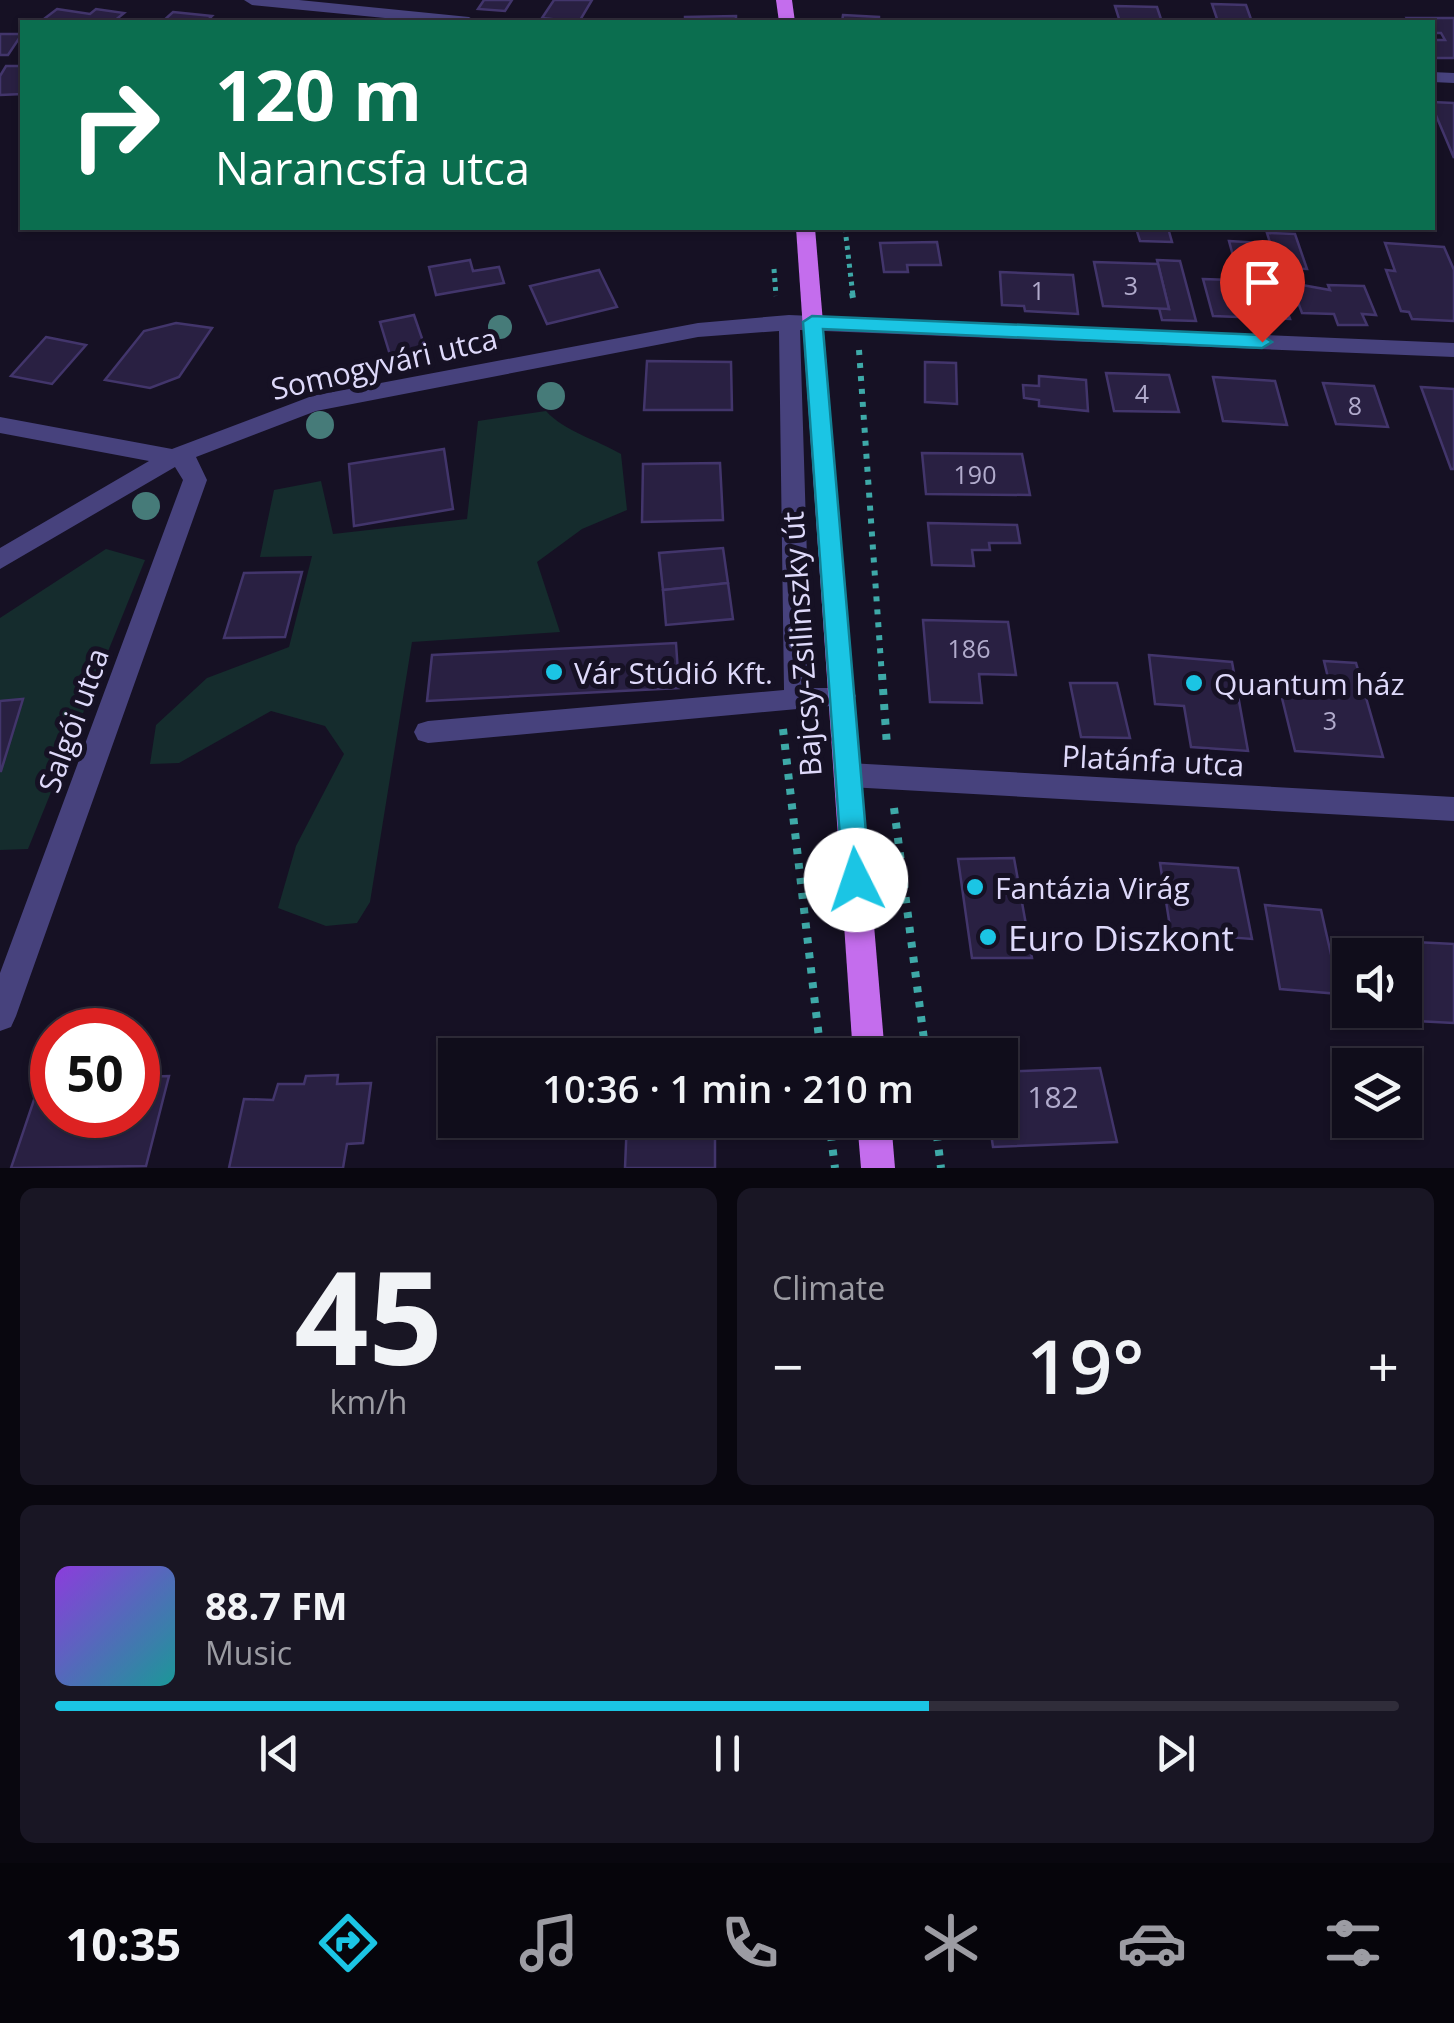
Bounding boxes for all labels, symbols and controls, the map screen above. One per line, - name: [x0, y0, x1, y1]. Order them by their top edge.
- text: 120 m: [215, 46, 422, 142]
- icon: right: [50, 60, 180, 190]
- text: Narancsfa utca: [215, 137, 530, 198]
- pin: [1220, 240, 1305, 343]
- icon: arrive: [1235, 255, 1290, 310]
- house number: 3: [1124, 268, 1138, 302]
- house number: 1: [1031, 273, 1045, 307]
- street label: Somogyvári utca: [267, 317, 501, 409]
- house number: 4: [1135, 376, 1149, 410]
- house number: 8: [1348, 388, 1362, 422]
- house number: 190: [954, 457, 996, 491]
- street label: Bajcsy-Zsilinszky út: [771, 510, 831, 778]
- house number: 186: [948, 631, 990, 665]
- street label: Salgói utca: [28, 642, 118, 798]
- place label: Vár Stúdió Kft.: [574, 652, 773, 693]
- marker: Vár Stúdió Kft.: [543, 661, 565, 683]
- place label: Quantum ház: [1214, 663, 1405, 704]
- marker: Quantum ház: [1183, 672, 1205, 694]
- house number: 3: [1323, 703, 1337, 737]
- street label: Platánfa utca: [1061, 735, 1245, 785]
- position arrow: [804, 828, 908, 932]
- place label: Fantázia Virág: [995, 867, 1190, 908]
- marker: Fantázia Virág: [964, 876, 986, 898]
- place label: Euro Diszkont: [1008, 914, 1234, 961]
- marker: Euro Diszkont: [977, 926, 999, 948]
- map controls: [1332, 938, 1422, 1138]
- button: sound: [1332, 938, 1422, 1028]
- speed limit sign: 50: [30, 1008, 160, 1138]
- button: layers: [1332, 1048, 1422, 1138]
- text: 10:36 · 1 min · 210 m: [542, 1062, 914, 1114]
- house number: 182: [1027, 1076, 1079, 1117]
- text: 45: [294, 1226, 443, 1403]
- text: Climate: [772, 1266, 885, 1309]
- text: 19°: [1027, 1314, 1144, 1416]
- text: −: [772, 1328, 803, 1403]
- text: +: [1368, 1328, 1399, 1403]
- text: km/h: [330, 1380, 407, 1423]
- text: 88.7 FM: [205, 1579, 348, 1631]
- text: Music: [205, 1631, 292, 1674]
- icon: previous: [252, 1726, 307, 1781]
- icon: pause: [700, 1726, 755, 1781]
- icon: next: [1148, 1726, 1203, 1781]
- icon: directions: [313, 1908, 383, 1978]
- icon: music: [514, 1908, 584, 1978]
- icon: phone: [715, 1908, 785, 1978]
- icon: climate: [916, 1908, 986, 1978]
- icon: car: [1117, 1908, 1187, 1978]
- icon: filters: [1318, 1908, 1388, 1978]
- text: 10:35: [66, 1913, 181, 1974]

